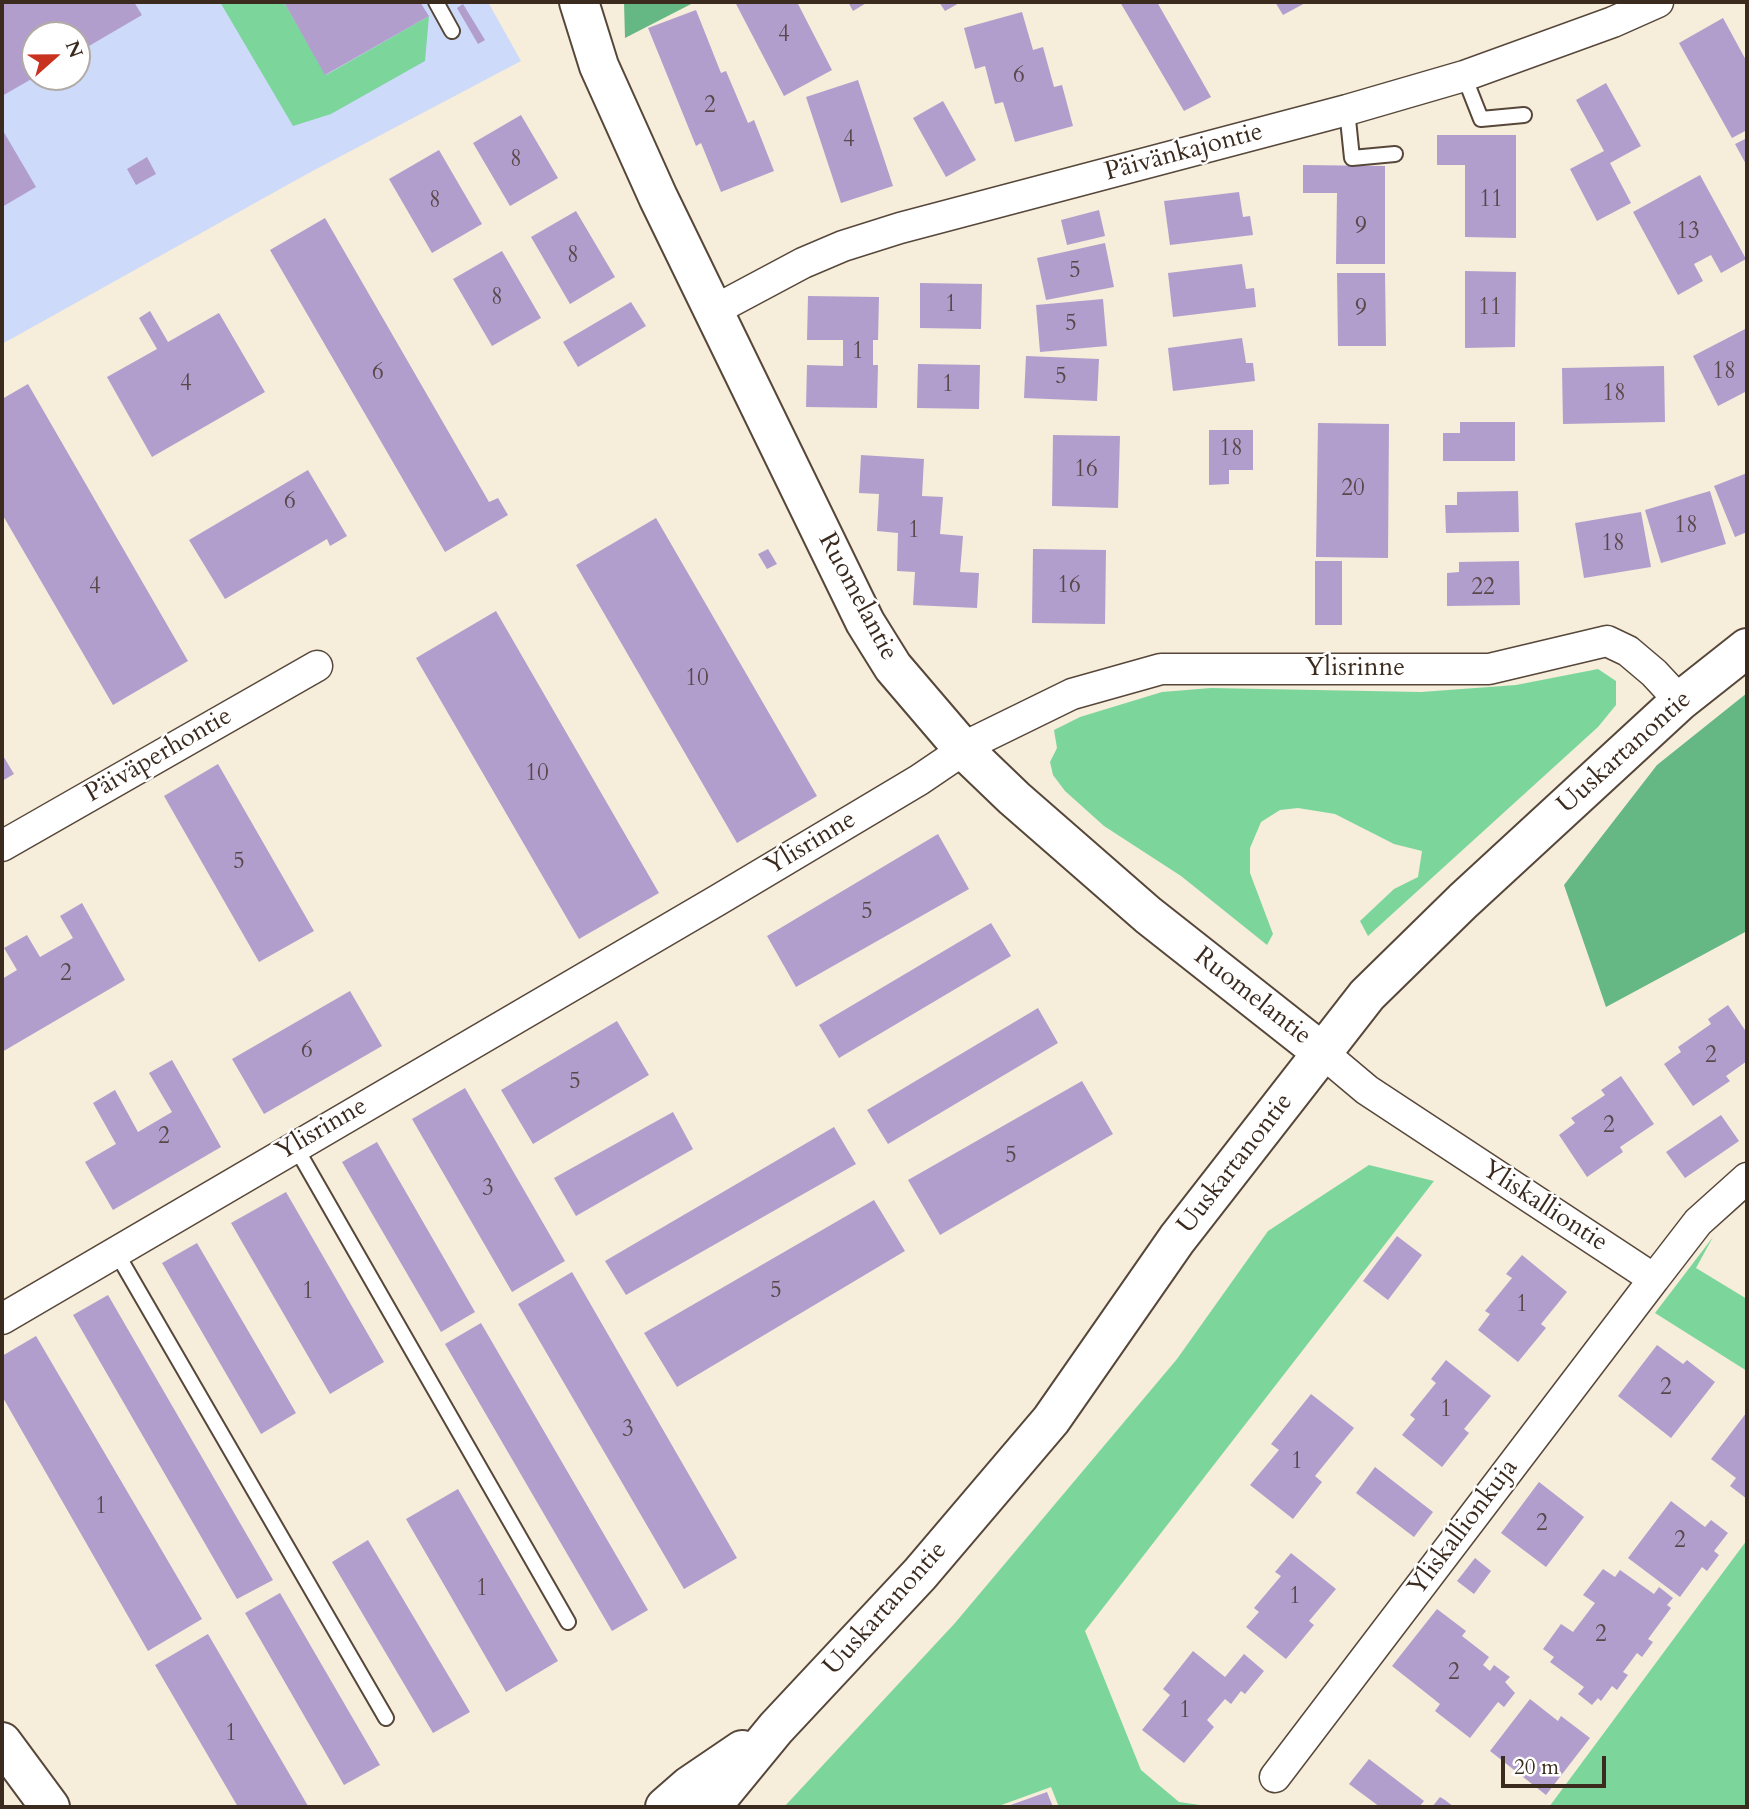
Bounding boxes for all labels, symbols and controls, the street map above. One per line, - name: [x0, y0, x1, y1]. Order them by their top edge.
- north arrow: [21, 21, 91, 91]
- house number: 4: [778, 22, 790, 50]
- text: N: [59, 37, 89, 62]
- house number: 6: [1013, 63, 1025, 91]
- house number: 2: [704, 93, 716, 121]
- street label: Päivänkajontie: [1102, 117, 1266, 189]
- house number: 4: [843, 127, 855, 155]
- house number: 8: [510, 147, 522, 175]
- house number: 11: [1479, 187, 1503, 215]
- house number: 8: [429, 188, 441, 216]
- house number: 9: [1355, 214, 1367, 242]
- house number: 13: [1676, 219, 1700, 247]
- house number: 8: [567, 243, 579, 271]
- house number: 5: [1069, 258, 1081, 286]
- house number: 8: [491, 285, 503, 313]
- house number: 1: [945, 292, 957, 320]
- house number: 11: [1478, 295, 1502, 323]
- house number: 9: [1355, 296, 1367, 324]
- house number: 5: [1065, 311, 1077, 339]
- house number: 1: [852, 339, 864, 367]
- house number: 18: [1712, 359, 1736, 387]
- house number: 6: [372, 360, 384, 388]
- house number: 5: [1055, 364, 1067, 392]
- house number: 4: [180, 371, 192, 399]
- house number: 1: [942, 372, 954, 400]
- house number: 18: [1602, 381, 1626, 409]
- house number: 18: [1219, 436, 1243, 464]
- house number: 16: [1074, 457, 1098, 485]
- house number: 20: [1341, 476, 1365, 504]
- house number: 6: [284, 489, 296, 517]
- house number: 18: [1674, 513, 1698, 541]
- house number: 1: [908, 518, 920, 546]
- street label: Ruomelantie: [810, 528, 904, 666]
- house number: 18: [1601, 531, 1625, 559]
- house number: 16: [1057, 573, 1081, 601]
- house number: 4: [89, 574, 101, 602]
- house number: 22: [1471, 575, 1495, 603]
- street label: Ylisrinne: [1305, 653, 1405, 685]
- house number: 10: [685, 666, 709, 694]
- street label: Uuskartanontie: [1552, 685, 1698, 821]
- street label: Päiväperhontie: [80, 701, 238, 811]
- house number: 10: [525, 761, 549, 789]
- street label: Ylisrinne: [760, 805, 862, 883]
- house number: 5: [233, 849, 245, 877]
- house number: 5: [861, 899, 873, 927]
- street label: Ruomelantie: [1187, 942, 1317, 1052]
- house number: 2: [60, 961, 72, 989]
- house number: 6: [301, 1038, 313, 1066]
- house number: 2: [1705, 1043, 1717, 1071]
- house number: 5: [569, 1069, 581, 1097]
- street label: Uuskartanontie: [1172, 1088, 1300, 1240]
- street label: Ylisrinne: [271, 1091, 373, 1169]
- house number: 2: [1603, 1113, 1615, 1141]
- house number: 2: [158, 1124, 170, 1152]
- house number: 5: [1005, 1143, 1017, 1171]
- street label: Yliskalliontie: [1475, 1155, 1613, 1259]
- house number: 3: [482, 1176, 494, 1204]
- house number: 5: [770, 1278, 782, 1306]
- house number: 1: [302, 1279, 314, 1307]
- house number: 1: [1516, 1292, 1528, 1320]
- house number: 2: [1660, 1375, 1672, 1403]
- house number: 1: [1440, 1397, 1452, 1425]
- house number: 3: [622, 1417, 634, 1445]
- house number: 1: [1291, 1449, 1303, 1477]
- street label: Yliskallionkuja: [1402, 1453, 1526, 1603]
- house number: 1: [95, 1494, 107, 1522]
- house number: 2: [1536, 1511, 1548, 1539]
- house number: 2: [1674, 1528, 1686, 1556]
- street label: Uuskartanontie: [818, 1536, 954, 1682]
- house number: 1: [476, 1576, 488, 1604]
- house number: 1: [1289, 1584, 1301, 1612]
- house number: 2: [1595, 1622, 1607, 1650]
- house number: 2: [1448, 1660, 1460, 1688]
- house number: 1: [1179, 1698, 1191, 1726]
- house number: 1: [225, 1721, 237, 1749]
- scale bar: [1504, 1742, 1609, 1786]
- text: 20 m: [1514, 1753, 1559, 1782]

